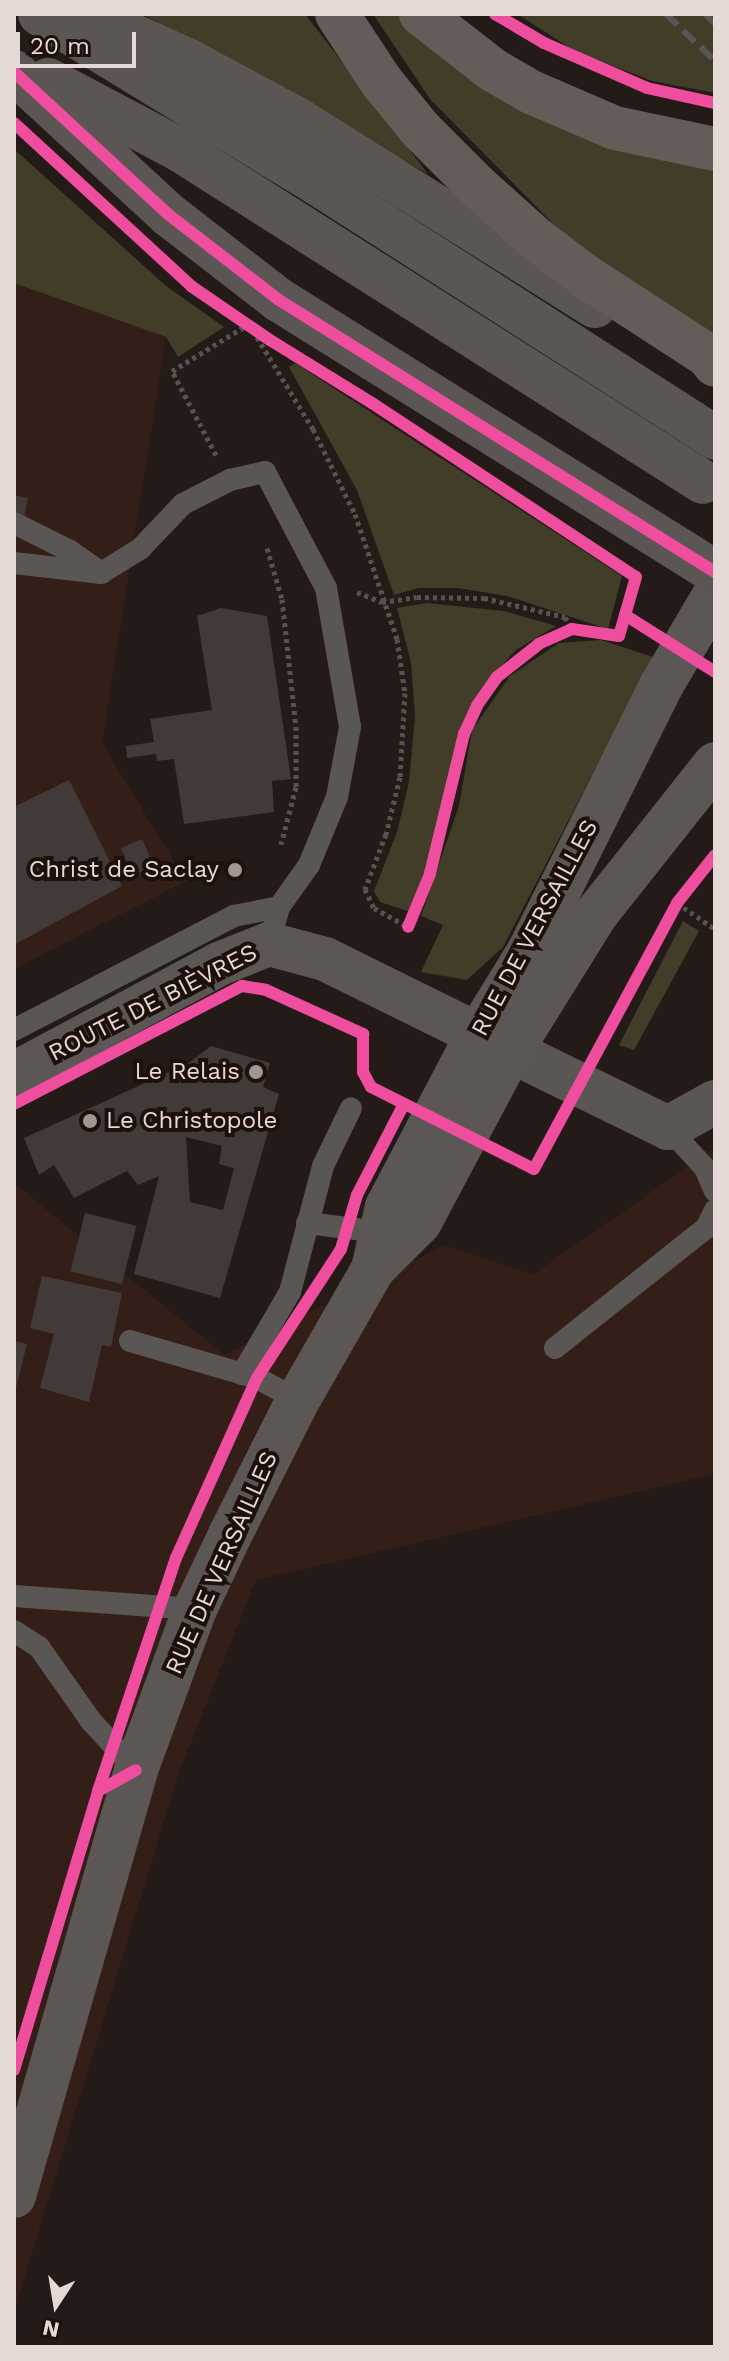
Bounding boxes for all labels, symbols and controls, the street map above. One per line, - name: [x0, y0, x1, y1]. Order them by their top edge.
- scale bar: [20, 16, 140, 66]
- text: 20 m: [30, 32, 90, 60]
- street label: RUE DE VERSAILLES: [466, 815, 604, 1041]
- place label: Christ de Saclay: [29, 856, 219, 884]
- marker: Christ de Saclay: [226, 861, 244, 879]
- street label: ROUTE DE BIÈVRES: [44, 938, 262, 1068]
- place label: Le Relais: [135, 1058, 240, 1086]
- marker: Le Relais: [247, 1063, 265, 1081]
- place label: Le Christopole: [106, 1107, 277, 1135]
- marker: Le Christopole: [81, 1112, 99, 1130]
- street label: RUE DE VERSAILLES: [160, 1447, 284, 1679]
- north arrow: [16, 2265, 96, 2345]
- text: N: [40, 2315, 61, 2343]

